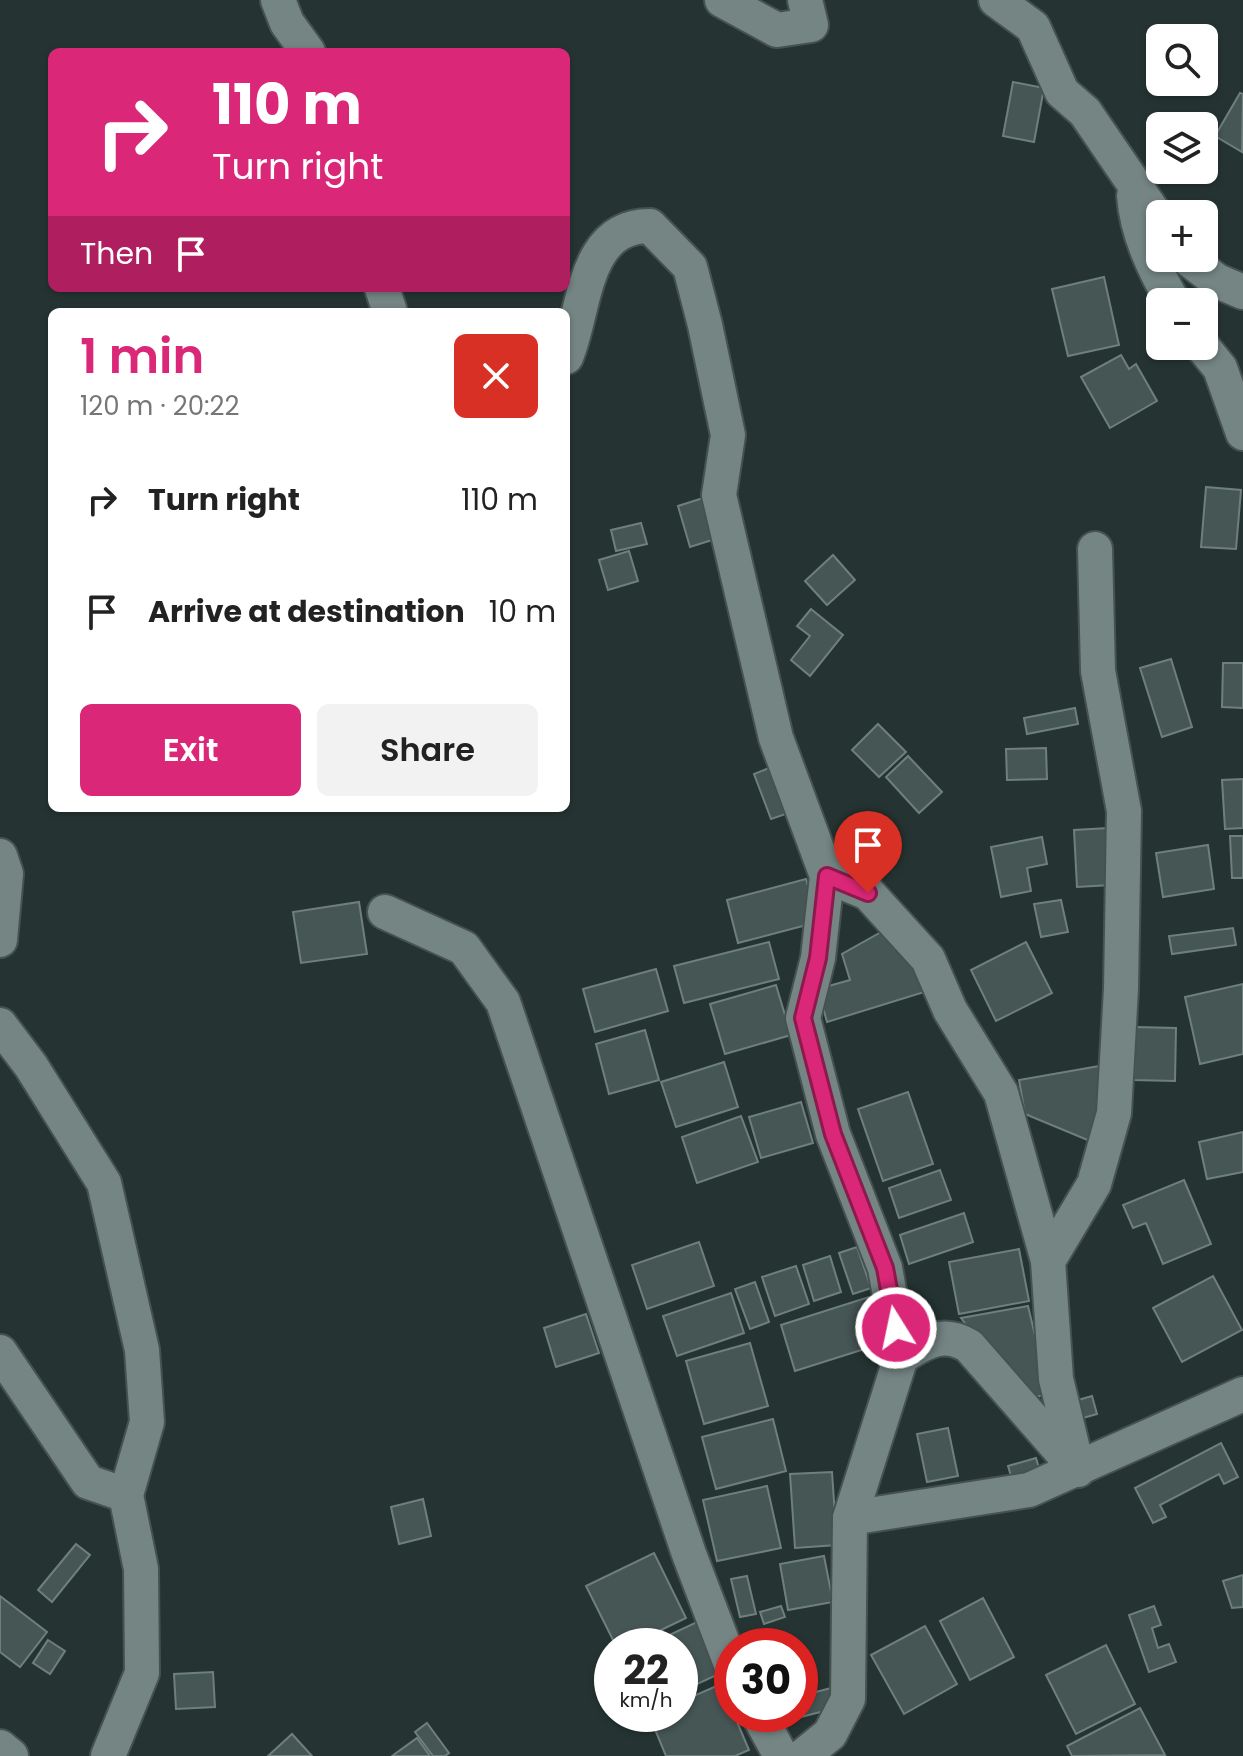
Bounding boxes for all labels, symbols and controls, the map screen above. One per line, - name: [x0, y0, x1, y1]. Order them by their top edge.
- map controls: [1146, 24, 1218, 360]
- button: search: [1146, 24, 1218, 96]
- text: 110 m: [212, 65, 362, 144]
- icon: right: [80, 80, 184, 184]
- button: layers: [1146, 112, 1218, 184]
- text: Turn right: [212, 141, 383, 192]
- button: +: [1146, 200, 1218, 272]
- text: Then: [80, 232, 153, 275]
- icon: arrive: [169, 232, 213, 276]
- button: −: [1146, 288, 1218, 360]
- text: 1 min: [80, 323, 204, 390]
- button: close: [454, 334, 538, 418]
- text: 120 m · 20:22: [80, 388, 239, 424]
- icon: right: [80, 478, 124, 522]
- text: Turn right: [148, 478, 300, 521]
- text: 110 m: [461, 478, 538, 521]
- icon: arrive: [80, 590, 124, 634]
- text: Arrive at destination: [148, 590, 465, 633]
- text: 10 m: [489, 590, 556, 633]
- button: Exit: [80, 704, 301, 796]
- button: Share: [317, 704, 538, 796]
- pin: [834, 811, 902, 893]
- icon: arrive: [846, 823, 890, 867]
- position arrow: [854, 1286, 938, 1370]
- speed limit sign: 30: [714, 1628, 818, 1732]
- text: 22: [623, 1642, 669, 1698]
- text: km/h: [619, 1686, 673, 1714]

